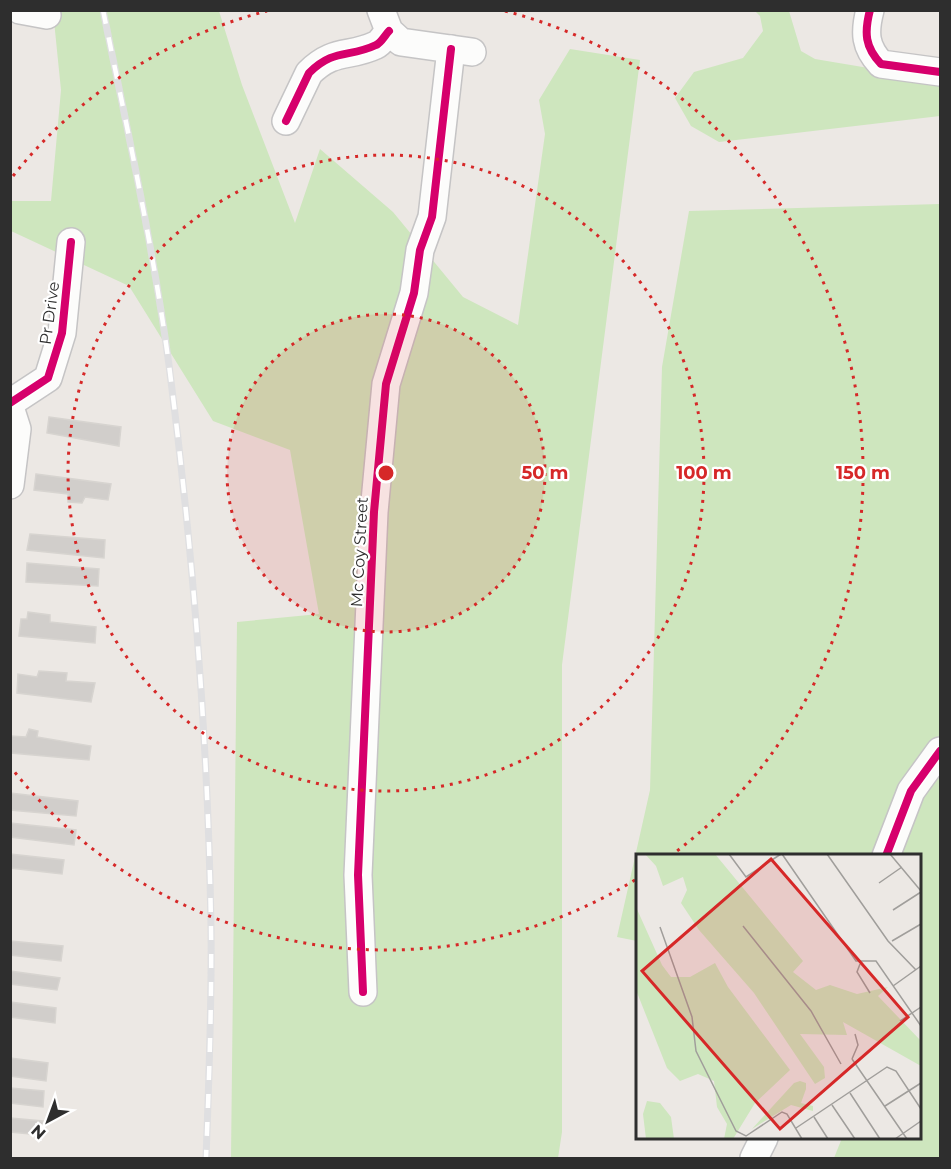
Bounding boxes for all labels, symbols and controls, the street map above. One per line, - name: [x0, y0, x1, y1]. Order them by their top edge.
- street label: Pr Drive: [36, 280, 63, 346]
- text: 50 m: [522, 462, 568, 484]
- text: 100 m: [676, 462, 732, 484]
- text: 150 m: [836, 462, 890, 484]
- centre of rings: [376, 463, 396, 483]
- street label: Mc Coy Street: [347, 496, 372, 608]
- inset map: [636, 854, 921, 1139]
- north arrow: [18, 1091, 78, 1151]
- text: N: [27, 1121, 50, 1143]

